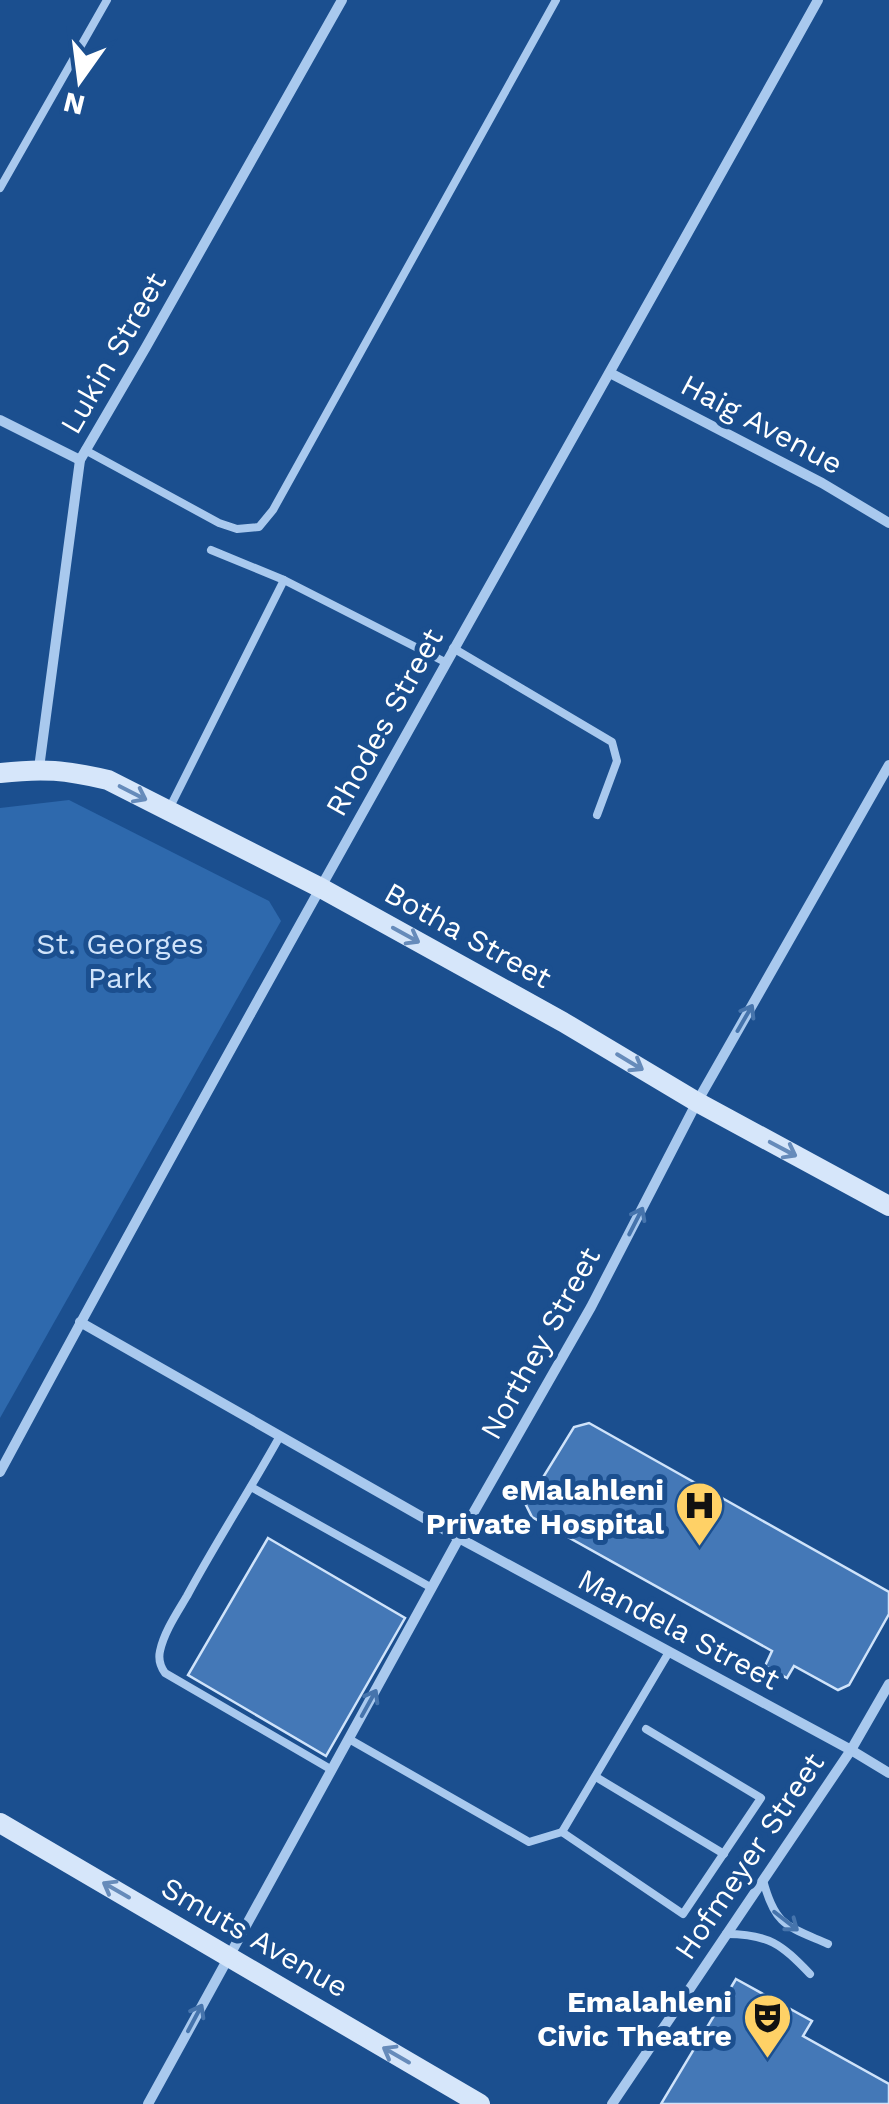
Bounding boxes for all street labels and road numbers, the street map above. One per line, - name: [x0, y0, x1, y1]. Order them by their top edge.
- street label: Lukin Street: [53, 266, 173, 440]
- street label: Haig Avenue: [675, 367, 849, 481]
- street label: Rhodes Street: [318, 622, 450, 822]
- street label: Botha Street: [378, 875, 558, 995]
- street label: Northey Street: [473, 1241, 607, 1445]
- street label: Mandela Street: [572, 1561, 786, 1697]
- street label: Hofmeyer Street: [667, 1746, 831, 1966]
- street label: Smuts Avenue: [155, 1869, 355, 2005]

